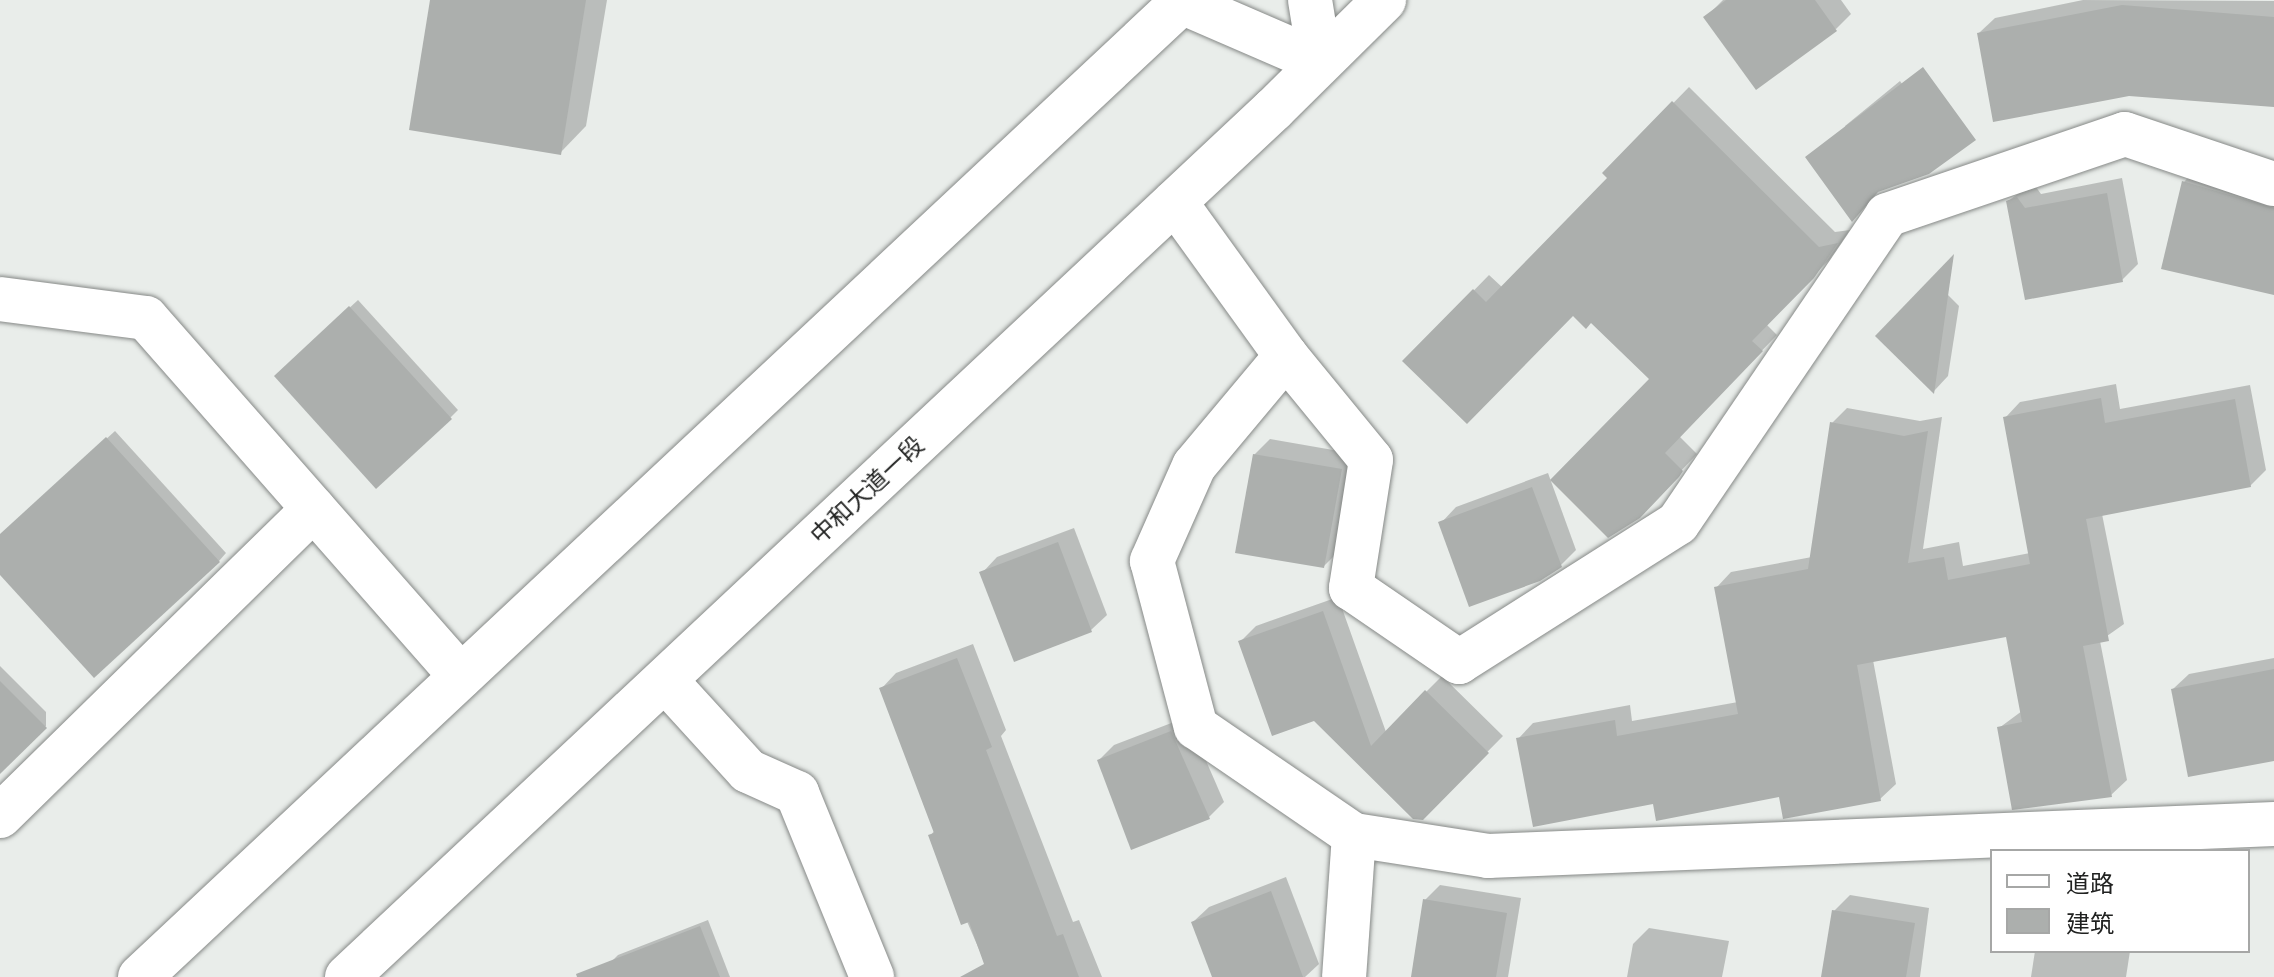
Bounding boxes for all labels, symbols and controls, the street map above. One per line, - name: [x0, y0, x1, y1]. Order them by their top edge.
- street label: 中和大道一段: [805, 430, 929, 550]
- legend: [1990, 849, 2250, 953]
- text: 道路: [2066, 869, 2114, 898]
- text: 建筑: [2066, 909, 2114, 938]

